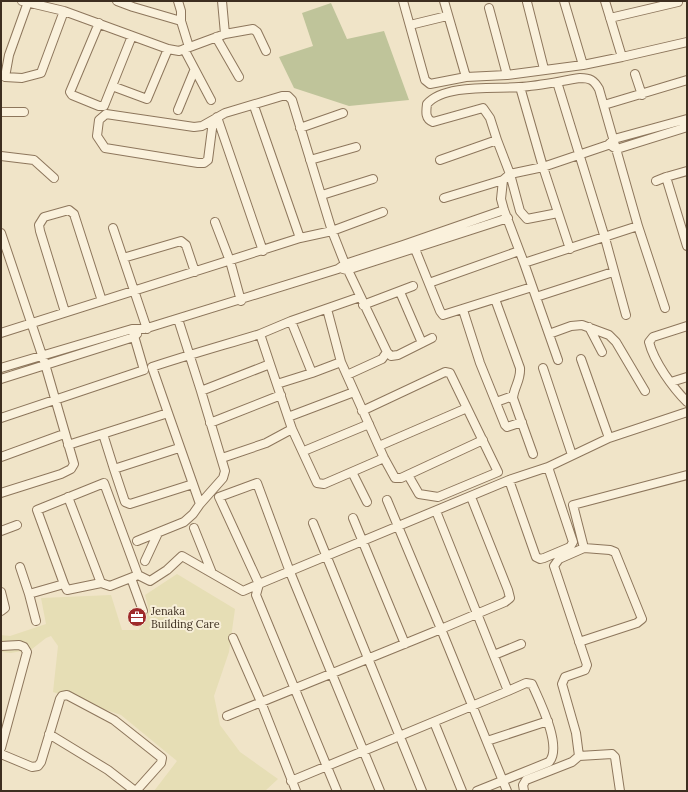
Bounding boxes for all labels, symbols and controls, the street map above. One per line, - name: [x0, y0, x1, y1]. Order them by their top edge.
- place label: Jenaka Building Care: [150, 604, 220, 631]
- office icon: Jenaka Building Care: [126, 606, 148, 628]

